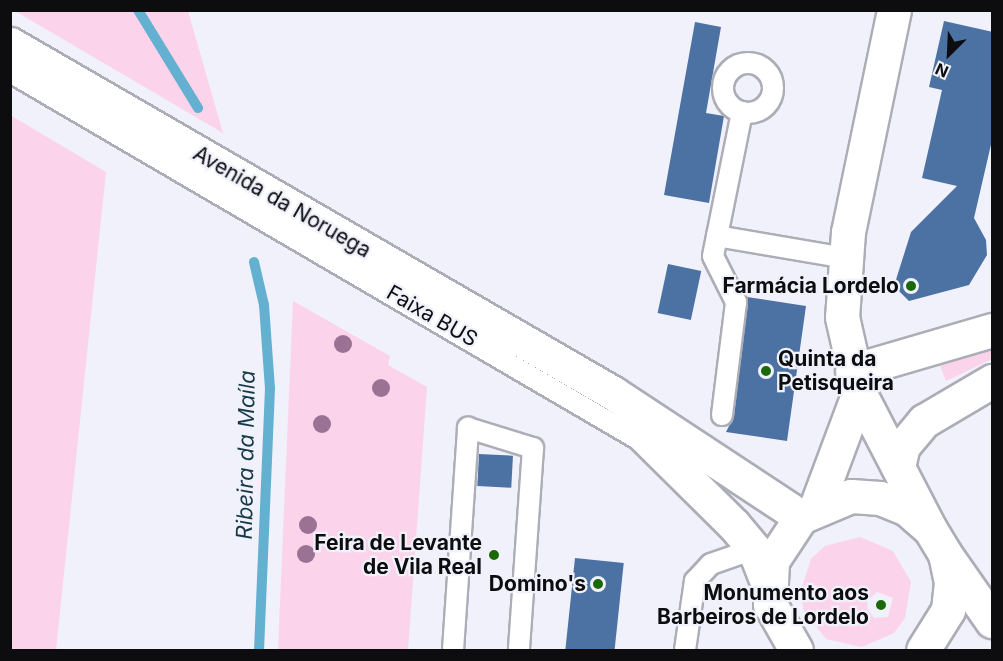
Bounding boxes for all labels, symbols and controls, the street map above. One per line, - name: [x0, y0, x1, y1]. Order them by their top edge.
- north arrow: [919, 24, 979, 84]
- text: N: [932, 59, 951, 82]
- street label: Avenida da Noruega: [189, 141, 375, 263]
- place label: Farmácia Lordelo: [722, 273, 899, 299]
- marker: Farmácia Lordelo: [904, 279, 918, 293]
- street label: Faixa BUS: [382, 280, 482, 352]
- place label: Quinta da Petisqueira: [778, 346, 894, 396]
- marker: Quinta da Petisqueira: [759, 364, 773, 378]
- water label: Ribeira da Maíla: [231, 370, 261, 540]
- place label: Feira de Levante de Vila Real: [314, 530, 482, 580]
- marker: Feira de Levante de Vila Real: [487, 548, 501, 562]
- place label: Domino's: [489, 571, 586, 597]
- marker: Domino's: [591, 577, 605, 591]
- place label: Monumento aos Barbeiros de Lordelo: [657, 580, 869, 630]
- marker: Monumento aos Barbeiros de Lordelo: [874, 598, 888, 612]

